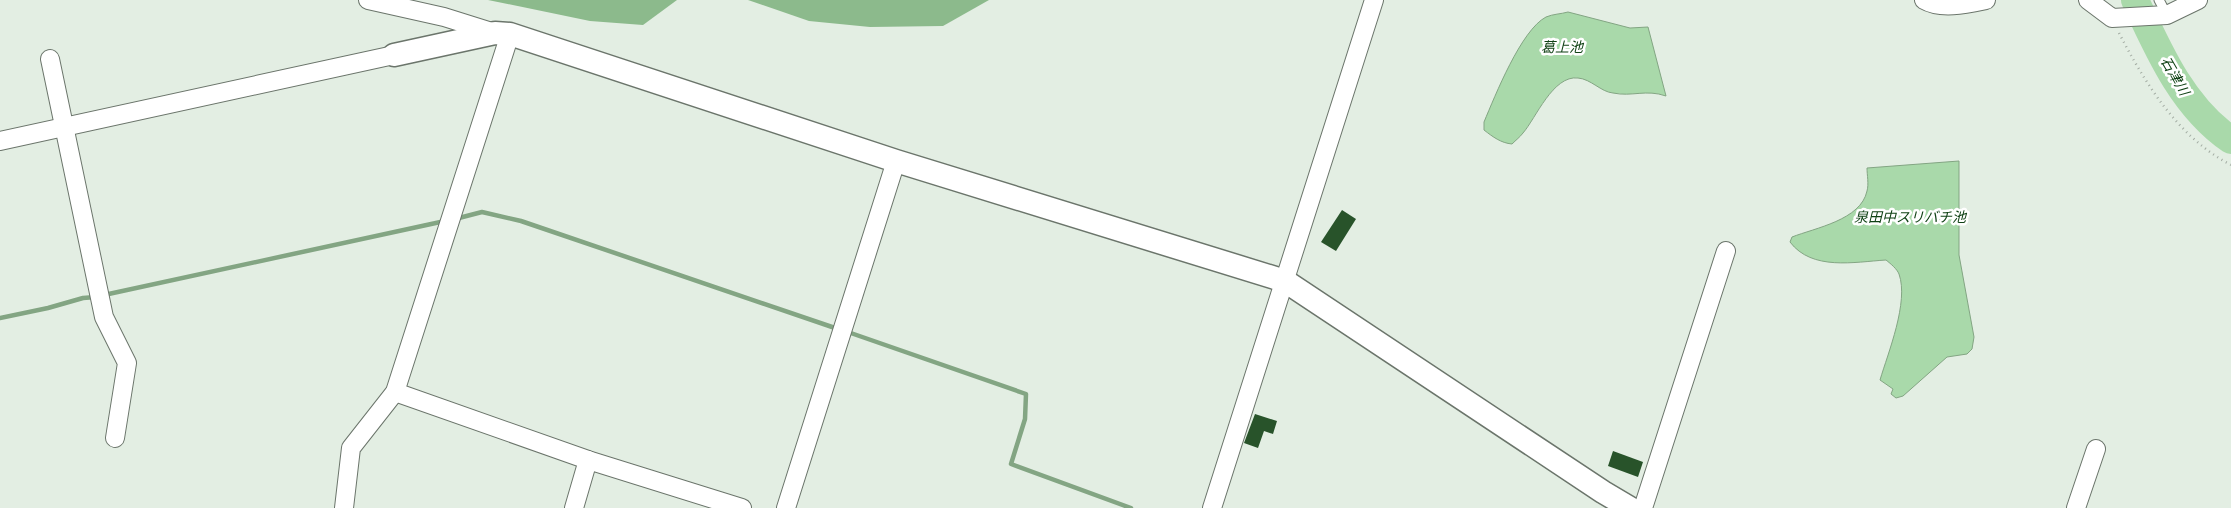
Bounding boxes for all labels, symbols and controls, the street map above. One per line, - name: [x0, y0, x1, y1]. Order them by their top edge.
- water label: 葛上池: [1541, 37, 1585, 56]
- water label: 石津川: [2157, 53, 2195, 100]
- water label: 泉田中スリバチ池: [1854, 207, 1968, 226]

